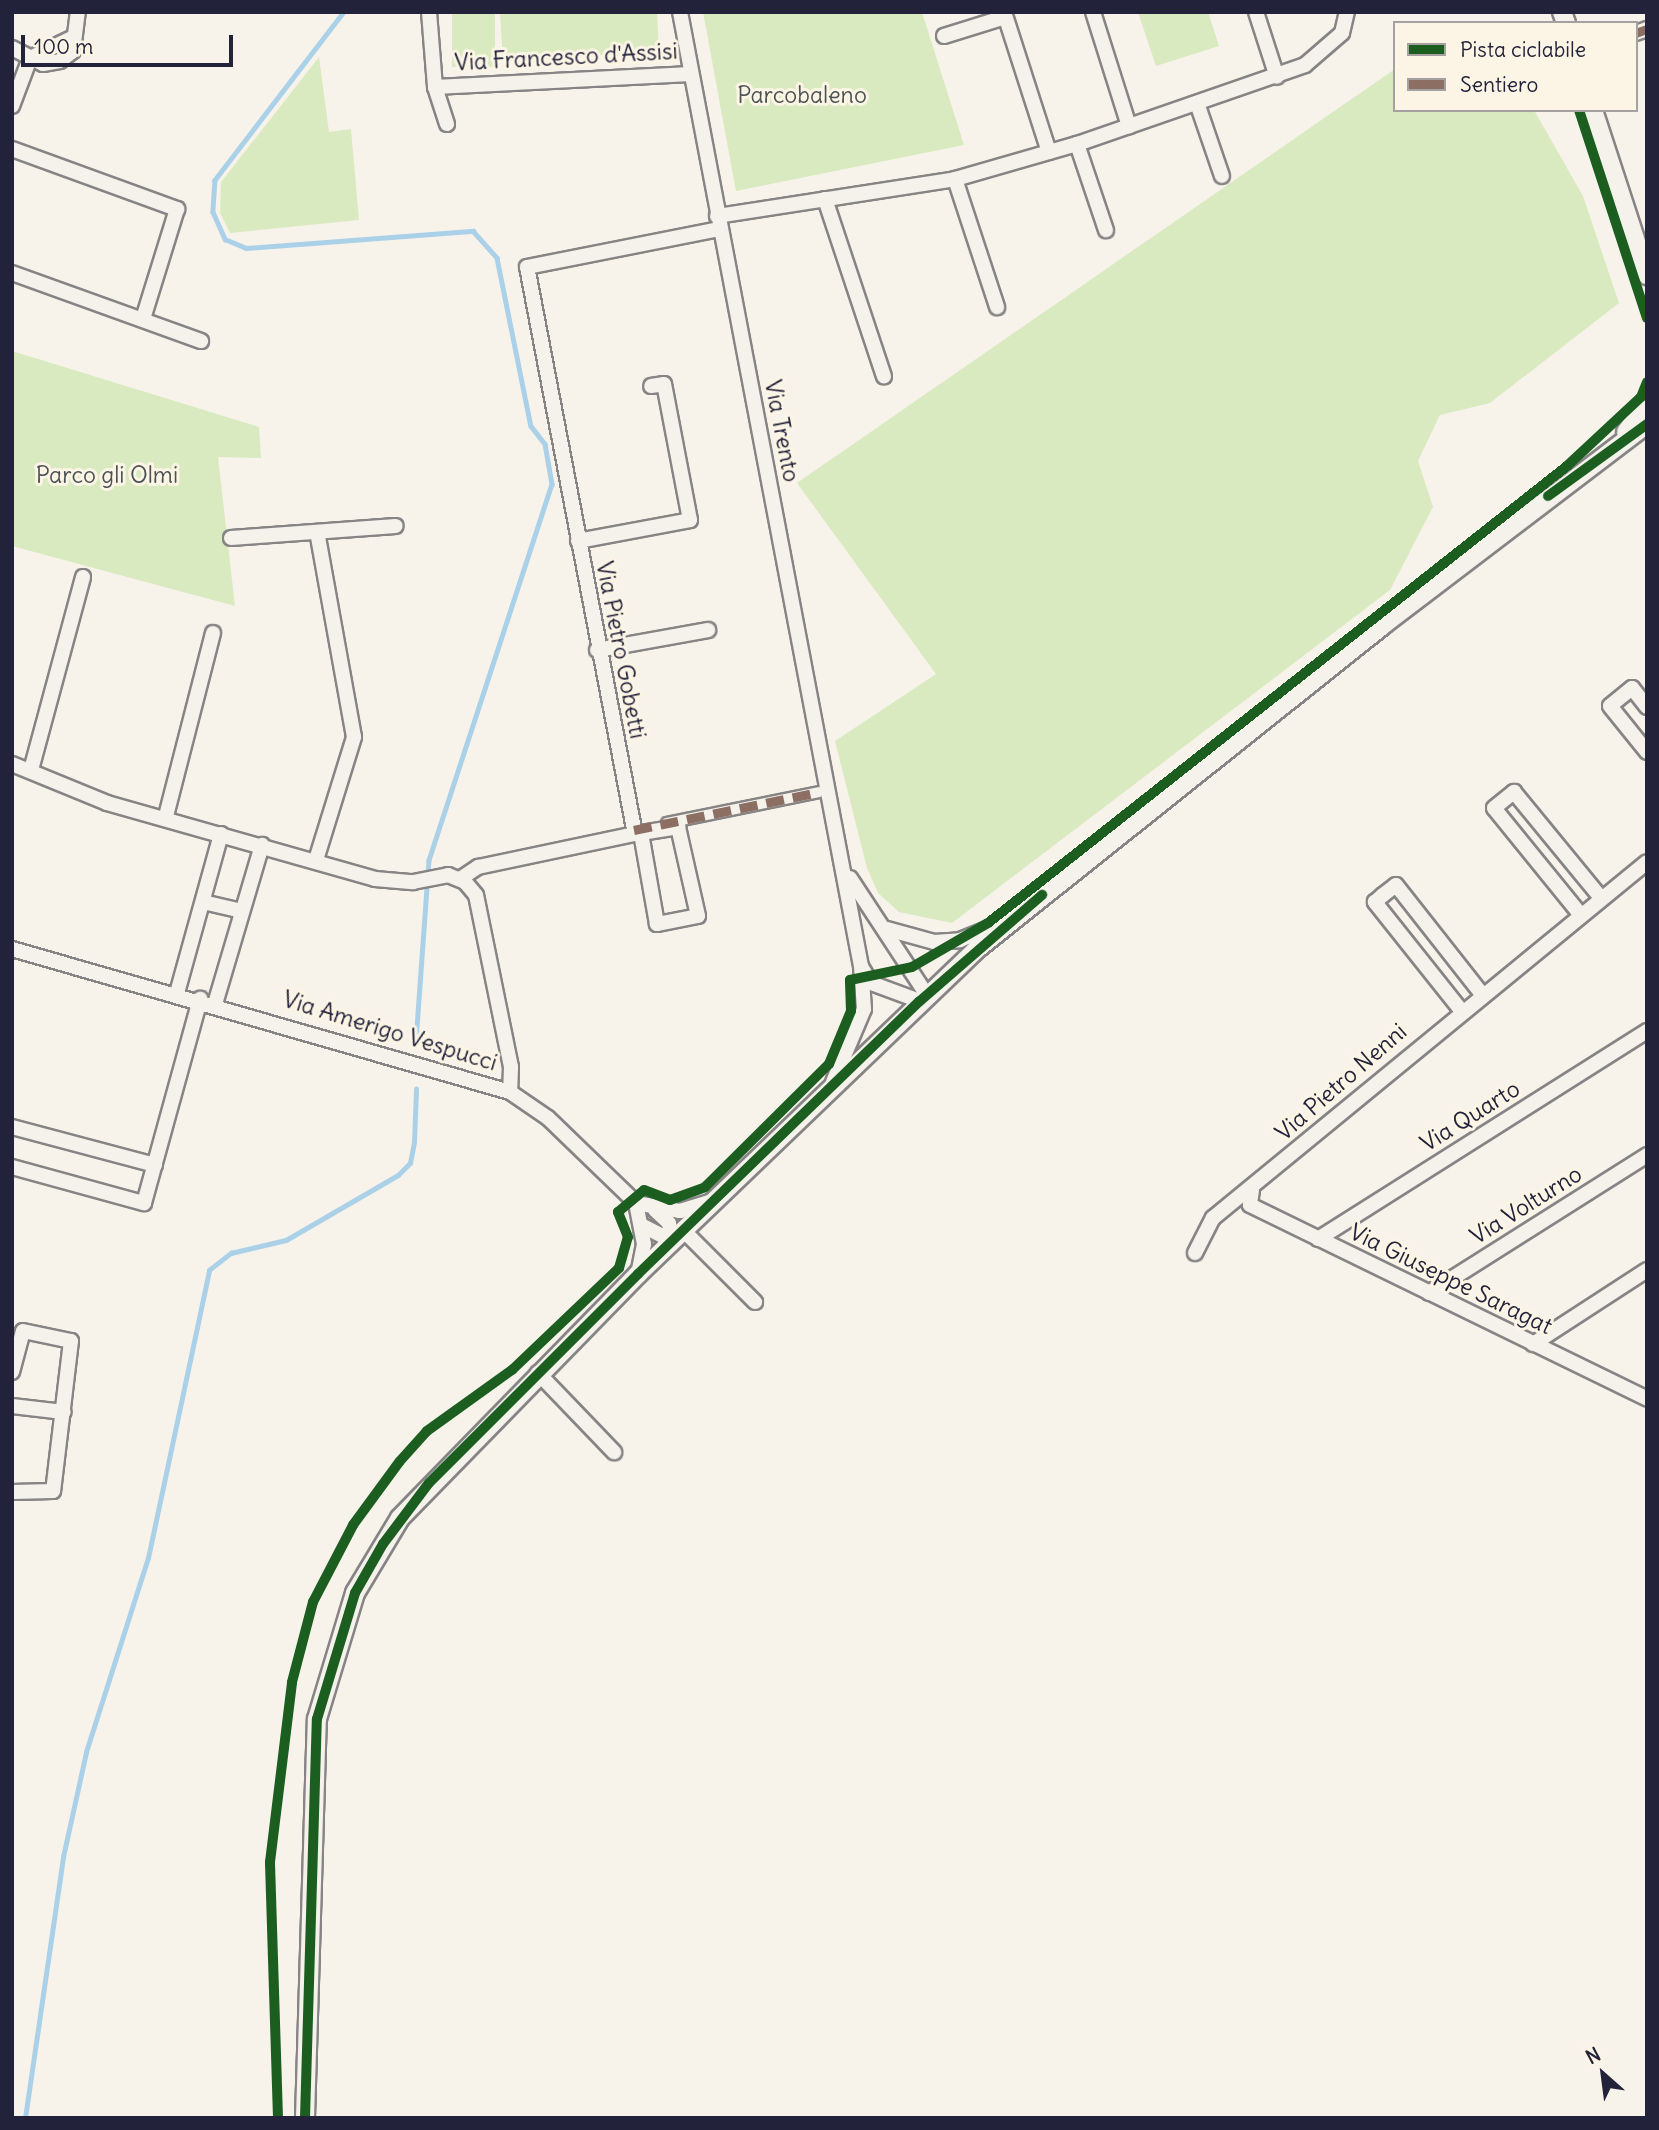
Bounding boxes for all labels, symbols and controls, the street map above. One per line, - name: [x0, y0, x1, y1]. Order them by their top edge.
- scale bar: [24, 21, 236, 65]
- legend: [1393, 21, 1638, 112]
- text: 100 m: [34, 33, 93, 60]
- text: Pista ciclabile: [1460, 36, 1586, 63]
- street label: Via Francesco d'Assisi: [454, 37, 678, 77]
- text: Sentiero: [1460, 71, 1538, 98]
- park label: Parcobaleno: [737, 81, 867, 109]
- street label: Via Trento: [759, 378, 805, 484]
- park label: Parco gli Olmi: [36, 461, 178, 489]
- street label: Via Pietro Gobetti: [590, 559, 652, 741]
- street label: Via Amerigo Vespucci: [280, 985, 500, 1077]
- street label: Via Pietro Nenni: [1270, 1018, 1412, 1146]
- street label: Via Quarto: [1415, 1075, 1525, 1157]
- street label: Via Volturno: [1465, 1160, 1587, 1250]
- street label: Via Giuseppe Saragat: [1345, 1218, 1557, 1340]
- north arrow: [1568, 2039, 1638, 2109]
- text: N: [1582, 2042, 1605, 2069]

